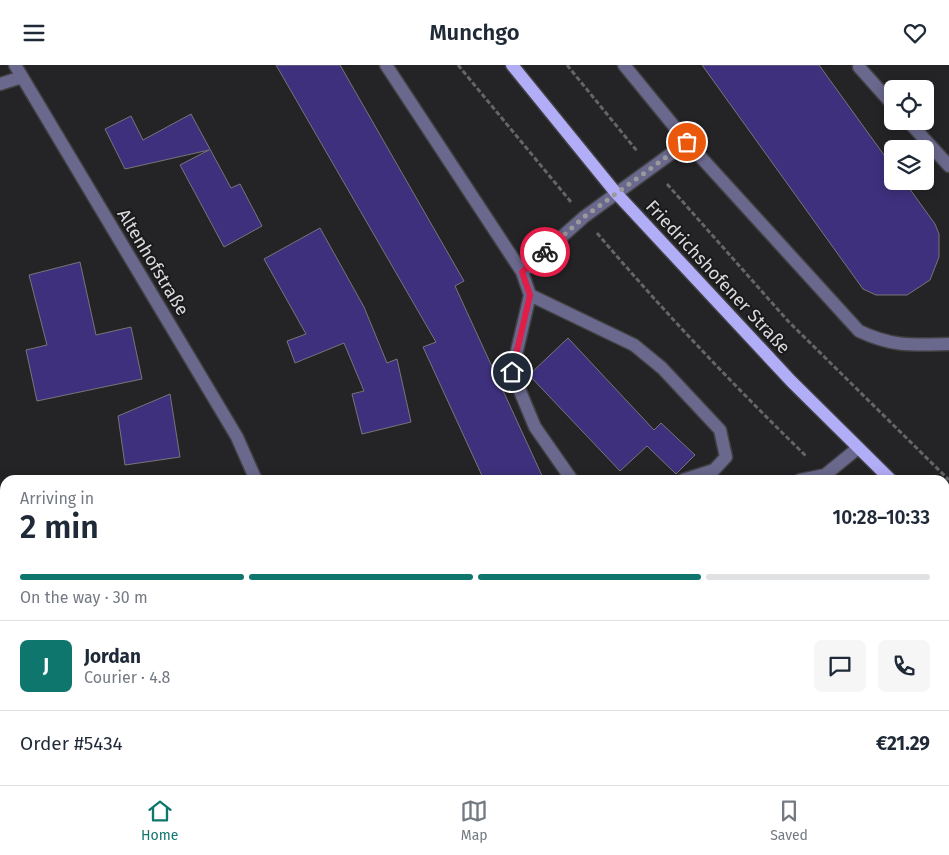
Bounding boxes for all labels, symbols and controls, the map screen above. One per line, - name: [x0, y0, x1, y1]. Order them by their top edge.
- icon: menu: [20, 19, 48, 47]
- text: Munchgo: [429, 19, 520, 46]
- icon: heart: [901, 19, 929, 47]
- map controls: [884, 80, 934, 190]
- button: locate: [884, 80, 934, 130]
- pin: [666, 121, 708, 163]
- icon: bag: [673, 128, 701, 156]
- button: layers: [884, 140, 934, 190]
- street label: Friedrichshofener Straße: [641, 196, 795, 358]
- street label: Altenhofstraße: [112, 205, 194, 319]
- courier: [520, 227, 570, 277]
- icon: bike: [531, 238, 559, 266]
- pin: [491, 351, 533, 393]
- icon: home: [498, 358, 526, 386]
- text: Arriving in: [20, 489, 94, 508]
- text: 10:28–10:33: [833, 506, 930, 529]
- text: 2 min: [20, 508, 99, 546]
- text: On the way · 30 m: [20, 588, 148, 607]
- button: chat: [814, 640, 866, 692]
- button: phone: [878, 640, 930, 692]
- text: Jordan: [84, 645, 141, 668]
- text: J: [43, 654, 49, 677]
- text: Courier · 4.8: [84, 668, 170, 687]
- text: Order #5434: [20, 732, 123, 755]
- text: €21.29: [876, 732, 930, 755]
- tab: Home: [141, 797, 178, 844]
- tab: Map: [460, 797, 488, 844]
- tab: Saved: [770, 797, 808, 844]

